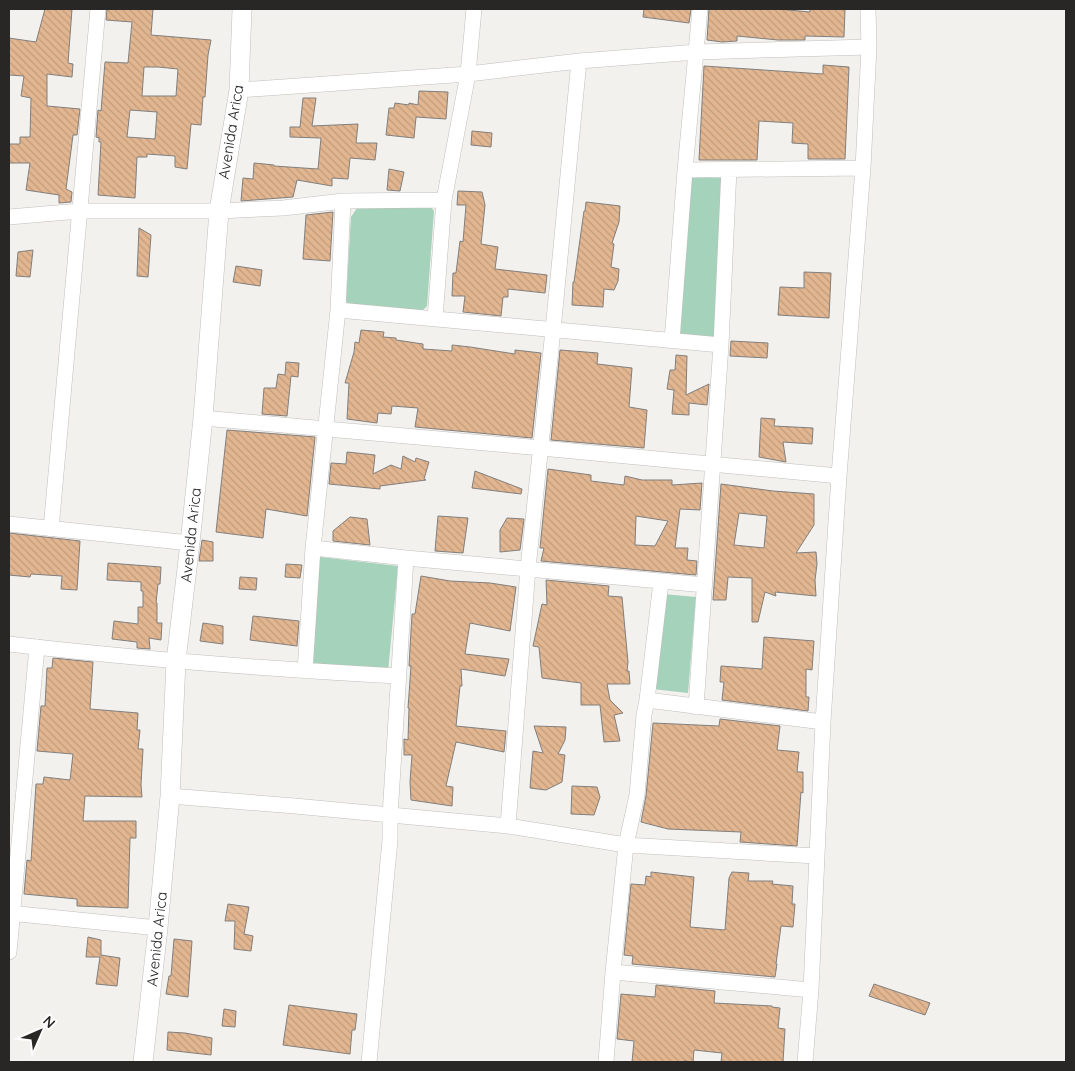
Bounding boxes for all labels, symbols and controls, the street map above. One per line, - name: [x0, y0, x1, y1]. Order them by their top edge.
- street label: Avenida Arica: [214, 83, 247, 180]
- street label: Avenida Arica: [176, 487, 205, 583]
- street label: Avenida Arica: [142, 891, 171, 987]
- north arrow: [15, 1006, 65, 1056]
- text: N: [39, 1012, 59, 1032]

